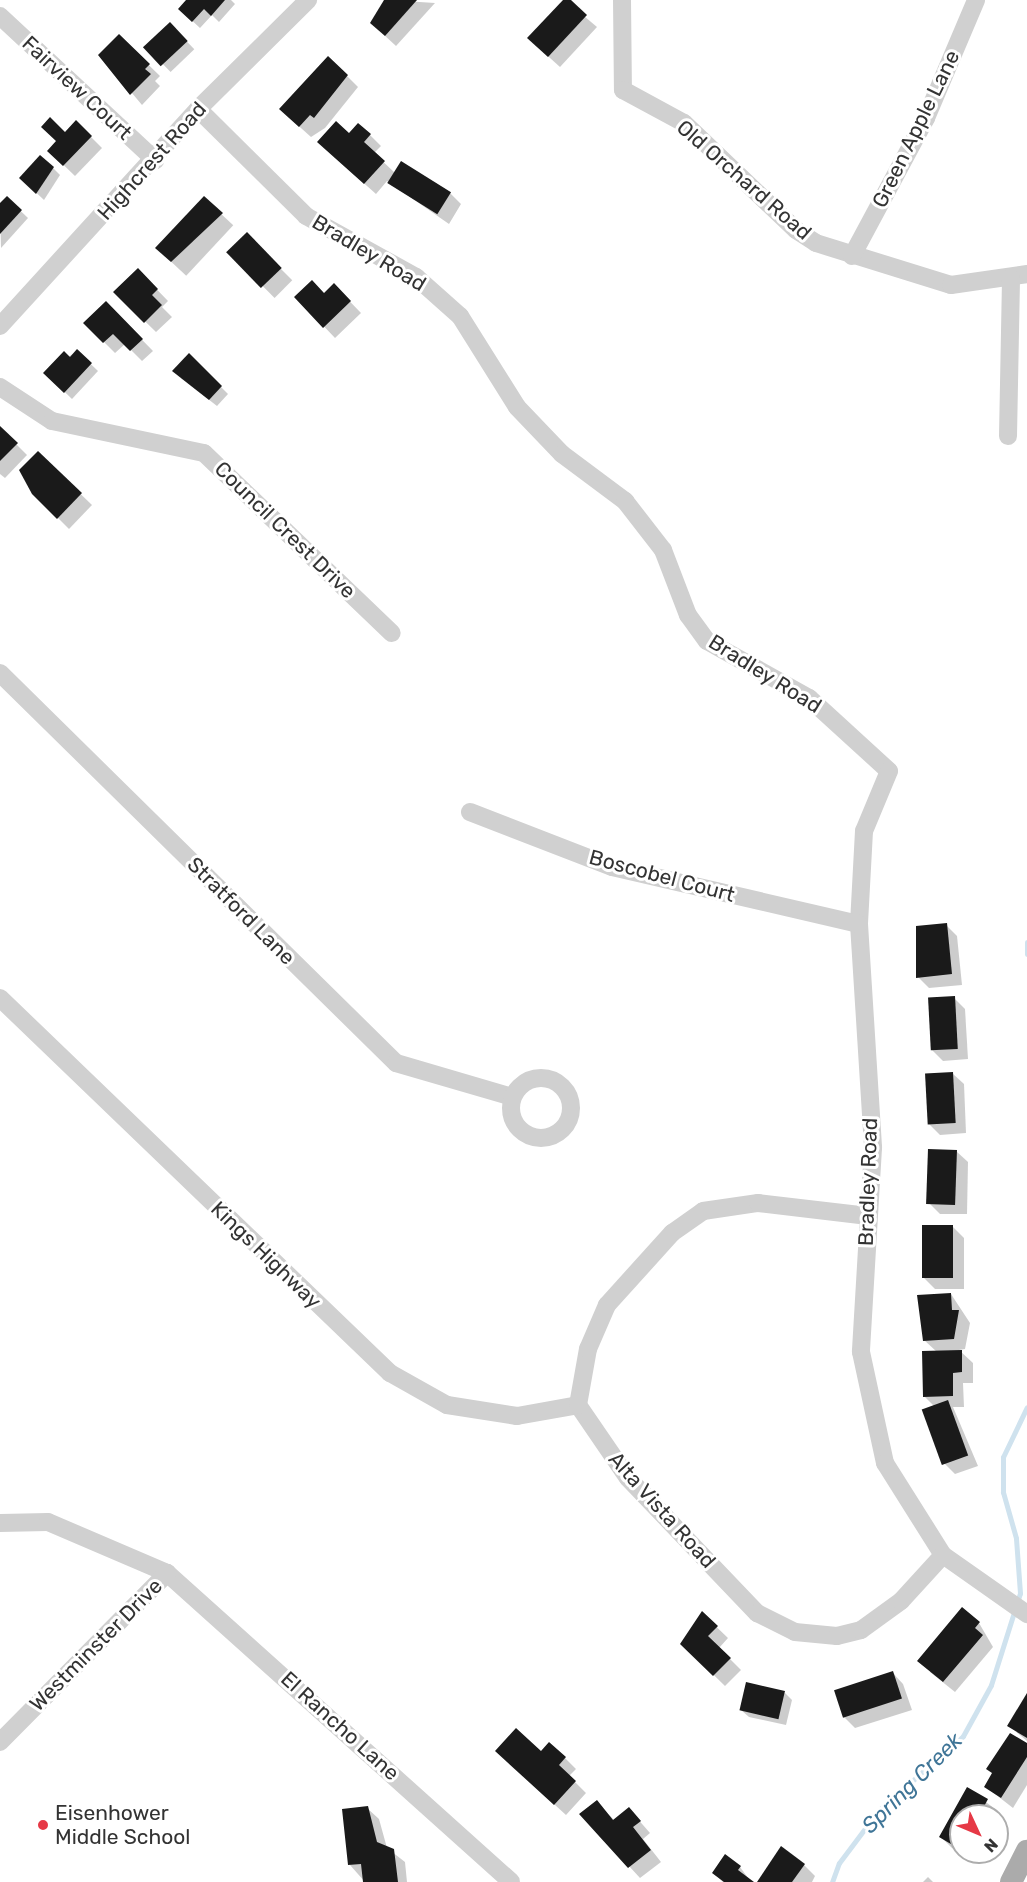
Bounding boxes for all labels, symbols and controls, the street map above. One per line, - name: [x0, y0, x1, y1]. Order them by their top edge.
- street label: Fairview Court: [17, 31, 137, 145]
- street label: Green Apple Lane: [867, 46, 965, 212]
- street label: Highcrest Road: [92, 97, 212, 225]
- street label: Old Orchard Road: [672, 115, 816, 245]
- street label: Bradley Road: [307, 209, 431, 297]
- street label: Council Crest Drive: [209, 456, 361, 604]
- street label: Bradley Road: [704, 629, 826, 719]
- street label: Boscobel Court: [586, 844, 738, 908]
- street label: Stratford Lane: [182, 852, 300, 970]
- street label: Bradley Road: [853, 1117, 883, 1247]
- street label: Kings Highway: [206, 1196, 326, 1314]
- street label: Alta Vista Road: [603, 1446, 721, 1574]
- street label: Westminster Drive: [24, 1573, 168, 1717]
- street label: El Rancho Lane: [276, 1666, 404, 1786]
- water label: Spring Creek: [856, 1727, 968, 1839]
- place label: Eisenhower Middle School: [55, 1800, 190, 1850]
- north arrow: [949, 1804, 1009, 1864]
- marker: Eisenhower Middle School: [36, 1818, 50, 1832]
- text: N: [980, 1835, 1002, 1856]

